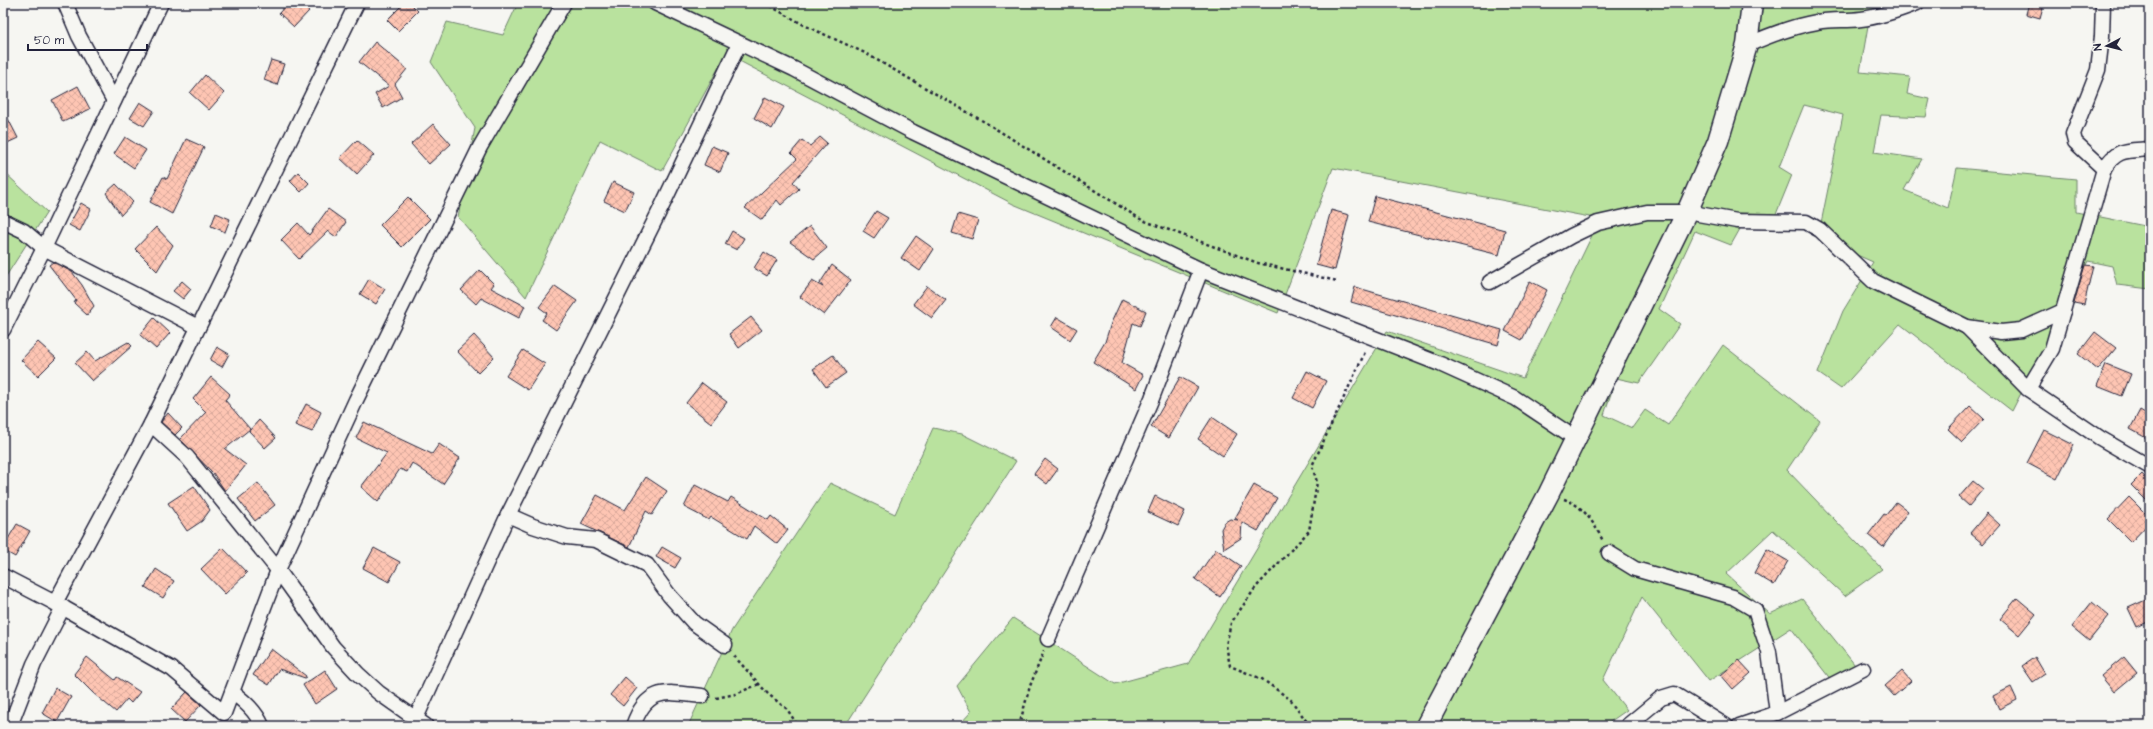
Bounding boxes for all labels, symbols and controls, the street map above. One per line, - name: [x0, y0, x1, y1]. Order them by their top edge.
- scale bar: [28, 26, 147, 52]
- north arrow: [2087, 26, 2127, 66]
- text: 50 m: [34, 32, 65, 49]
- text: N: [2090, 43, 2105, 51]

